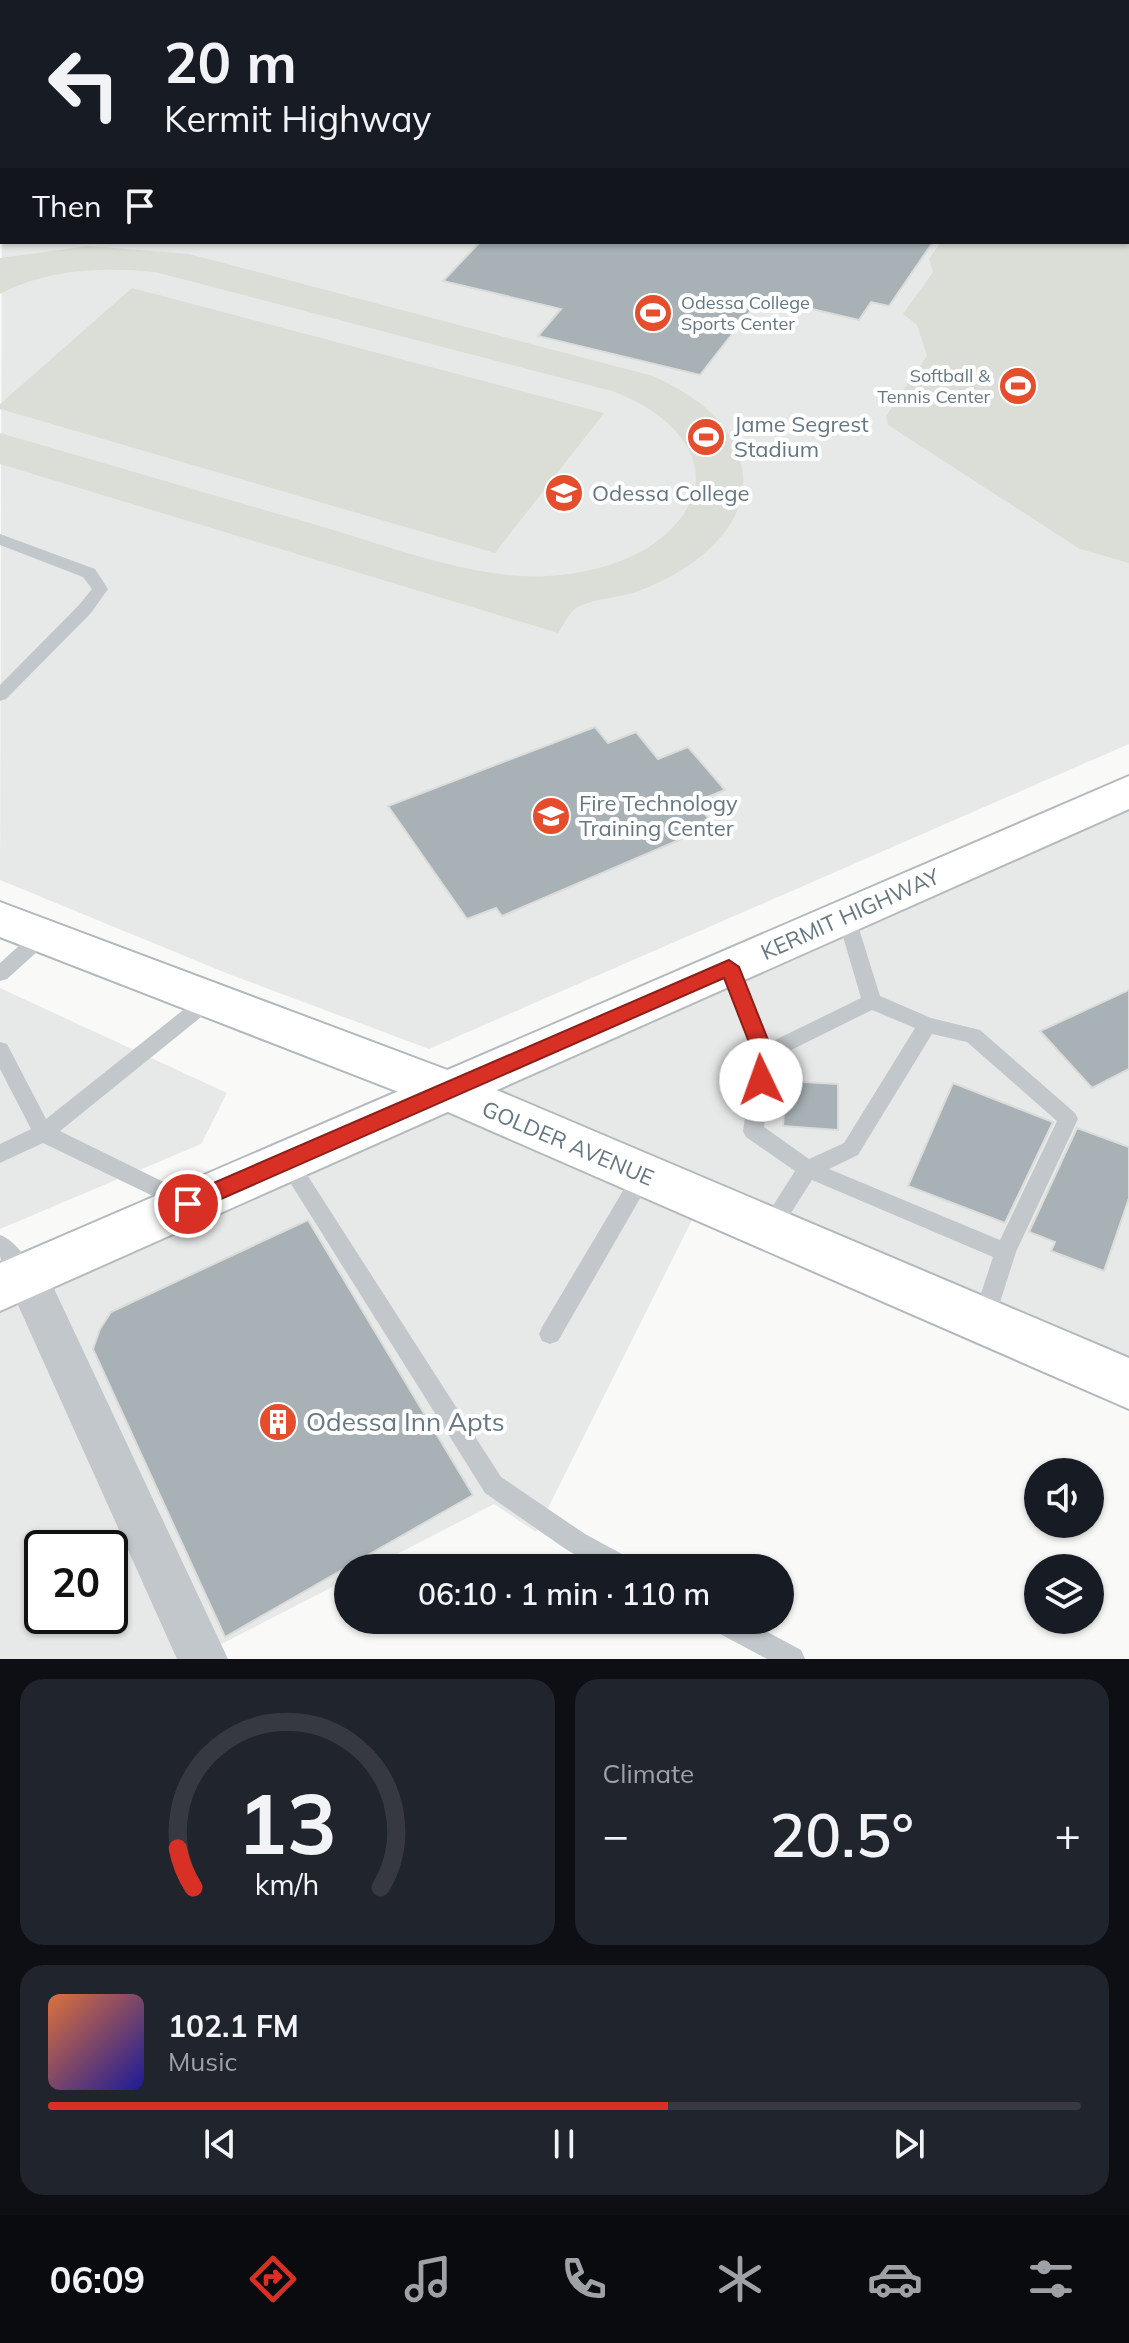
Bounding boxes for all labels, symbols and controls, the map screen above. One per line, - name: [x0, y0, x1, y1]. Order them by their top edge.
- text: 20 m: [164, 27, 297, 97]
- icon: left: [32, 32, 136, 136]
- text: Kermit Highway: [164, 96, 431, 141]
- icon: arrive: [118, 184, 162, 228]
- text: Then: [32, 187, 102, 225]
- place label: Odessa College Sports Center: [681, 291, 810, 335]
- sports icon: Odessa College Sports Center: [632, 292, 674, 334]
- place label: Softball & Tennis Center: [877, 364, 991, 408]
- sports icon: Softball & Tennis Center: [997, 365, 1039, 407]
- place label: Jame Segrest Stadium: [734, 410, 869, 463]
- sports icon: Jame Segrest Stadium: [685, 416, 727, 458]
- school or university icon: Odessa College: [543, 472, 585, 514]
- place label: Odessa College: [592, 479, 749, 507]
- place label: Fire Technology Training Center: [579, 789, 738, 842]
- school or university icon: Fire Technology Training Center: [530, 795, 572, 837]
- street label: KERMIT HIGHWAY: [756, 862, 944, 966]
- position arrow: [719, 1038, 803, 1122]
- street label: GOLDER AVENUE: [478, 1094, 658, 1192]
- pin: [154, 1170, 222, 1238]
- icon: arrive: [166, 1182, 210, 1226]
- building icon: Odessa Inn Apts: [257, 1401, 299, 1443]
- place label: Odessa Inn Apts: [306, 1405, 505, 1438]
- map controls: [1024, 1458, 1104, 1634]
- button: sound: [1024, 1458, 1104, 1538]
- speed limit sign: 20: [24, 1530, 128, 1634]
- button: layers: [1024, 1554, 1104, 1634]
- text: 06:10 · 1 min · 110 m: [418, 1575, 710, 1613]
- text: Climate: [603, 1757, 694, 1790]
- text: 13: [237, 1770, 337, 1875]
- text: 20.5°: [769, 1797, 914, 1872]
- text: −: [603, 1807, 629, 1862]
- text: +: [1055, 1807, 1081, 1862]
- text: km/h: [255, 1866, 320, 1902]
- text: 102.1 FM: [168, 2007, 299, 2045]
- text: Music: [168, 2045, 237, 2078]
- icon: previous: [198, 2122, 242, 2166]
- icon: pause: [542, 2122, 586, 2166]
- icon: next: [887, 2122, 931, 2166]
- icon: directions: [245, 2251, 301, 2307]
- icon: music: [400, 2251, 456, 2307]
- icon: phone: [556, 2251, 612, 2307]
- icon: climate: [712, 2251, 768, 2307]
- icon: car: [867, 2251, 923, 2307]
- icon: filters: [1023, 2251, 1079, 2307]
- text: 06:09: [50, 2257, 145, 2302]

